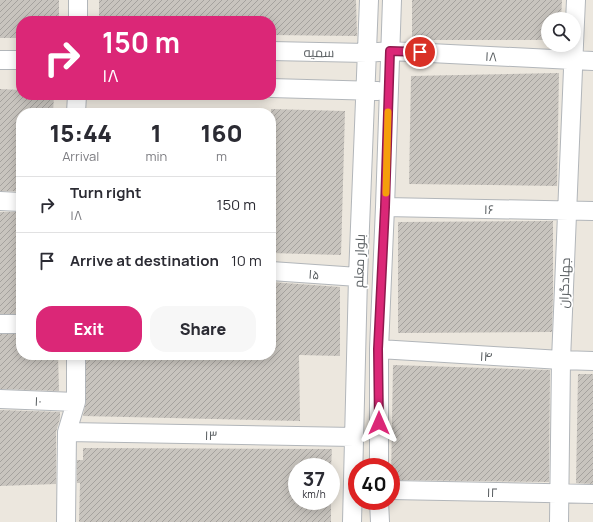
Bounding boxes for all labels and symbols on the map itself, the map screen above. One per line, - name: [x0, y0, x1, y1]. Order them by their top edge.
- pin: [403, 35, 437, 69]
- street label: سمیه: [303, 43, 335, 61]
- street label: ۱۸: [484, 47, 498, 65]
- street label: ۱۶: [484, 200, 494, 218]
- street label: بلوار معلم: [349, 234, 370, 288]
- street label: جهادگران: [554, 257, 574, 309]
- street label: ۱۵: [308, 265, 320, 283]
- street label: ۱۴: [479, 347, 493, 365]
- street label: ۱۰: [34, 392, 42, 410]
- position arrow: [358, 402, 400, 444]
- street label: ۱۳: [204, 426, 218, 444]
- speed limit sign: 40: [348, 458, 400, 510]
- street label: ۱۲: [486, 483, 498, 501]

